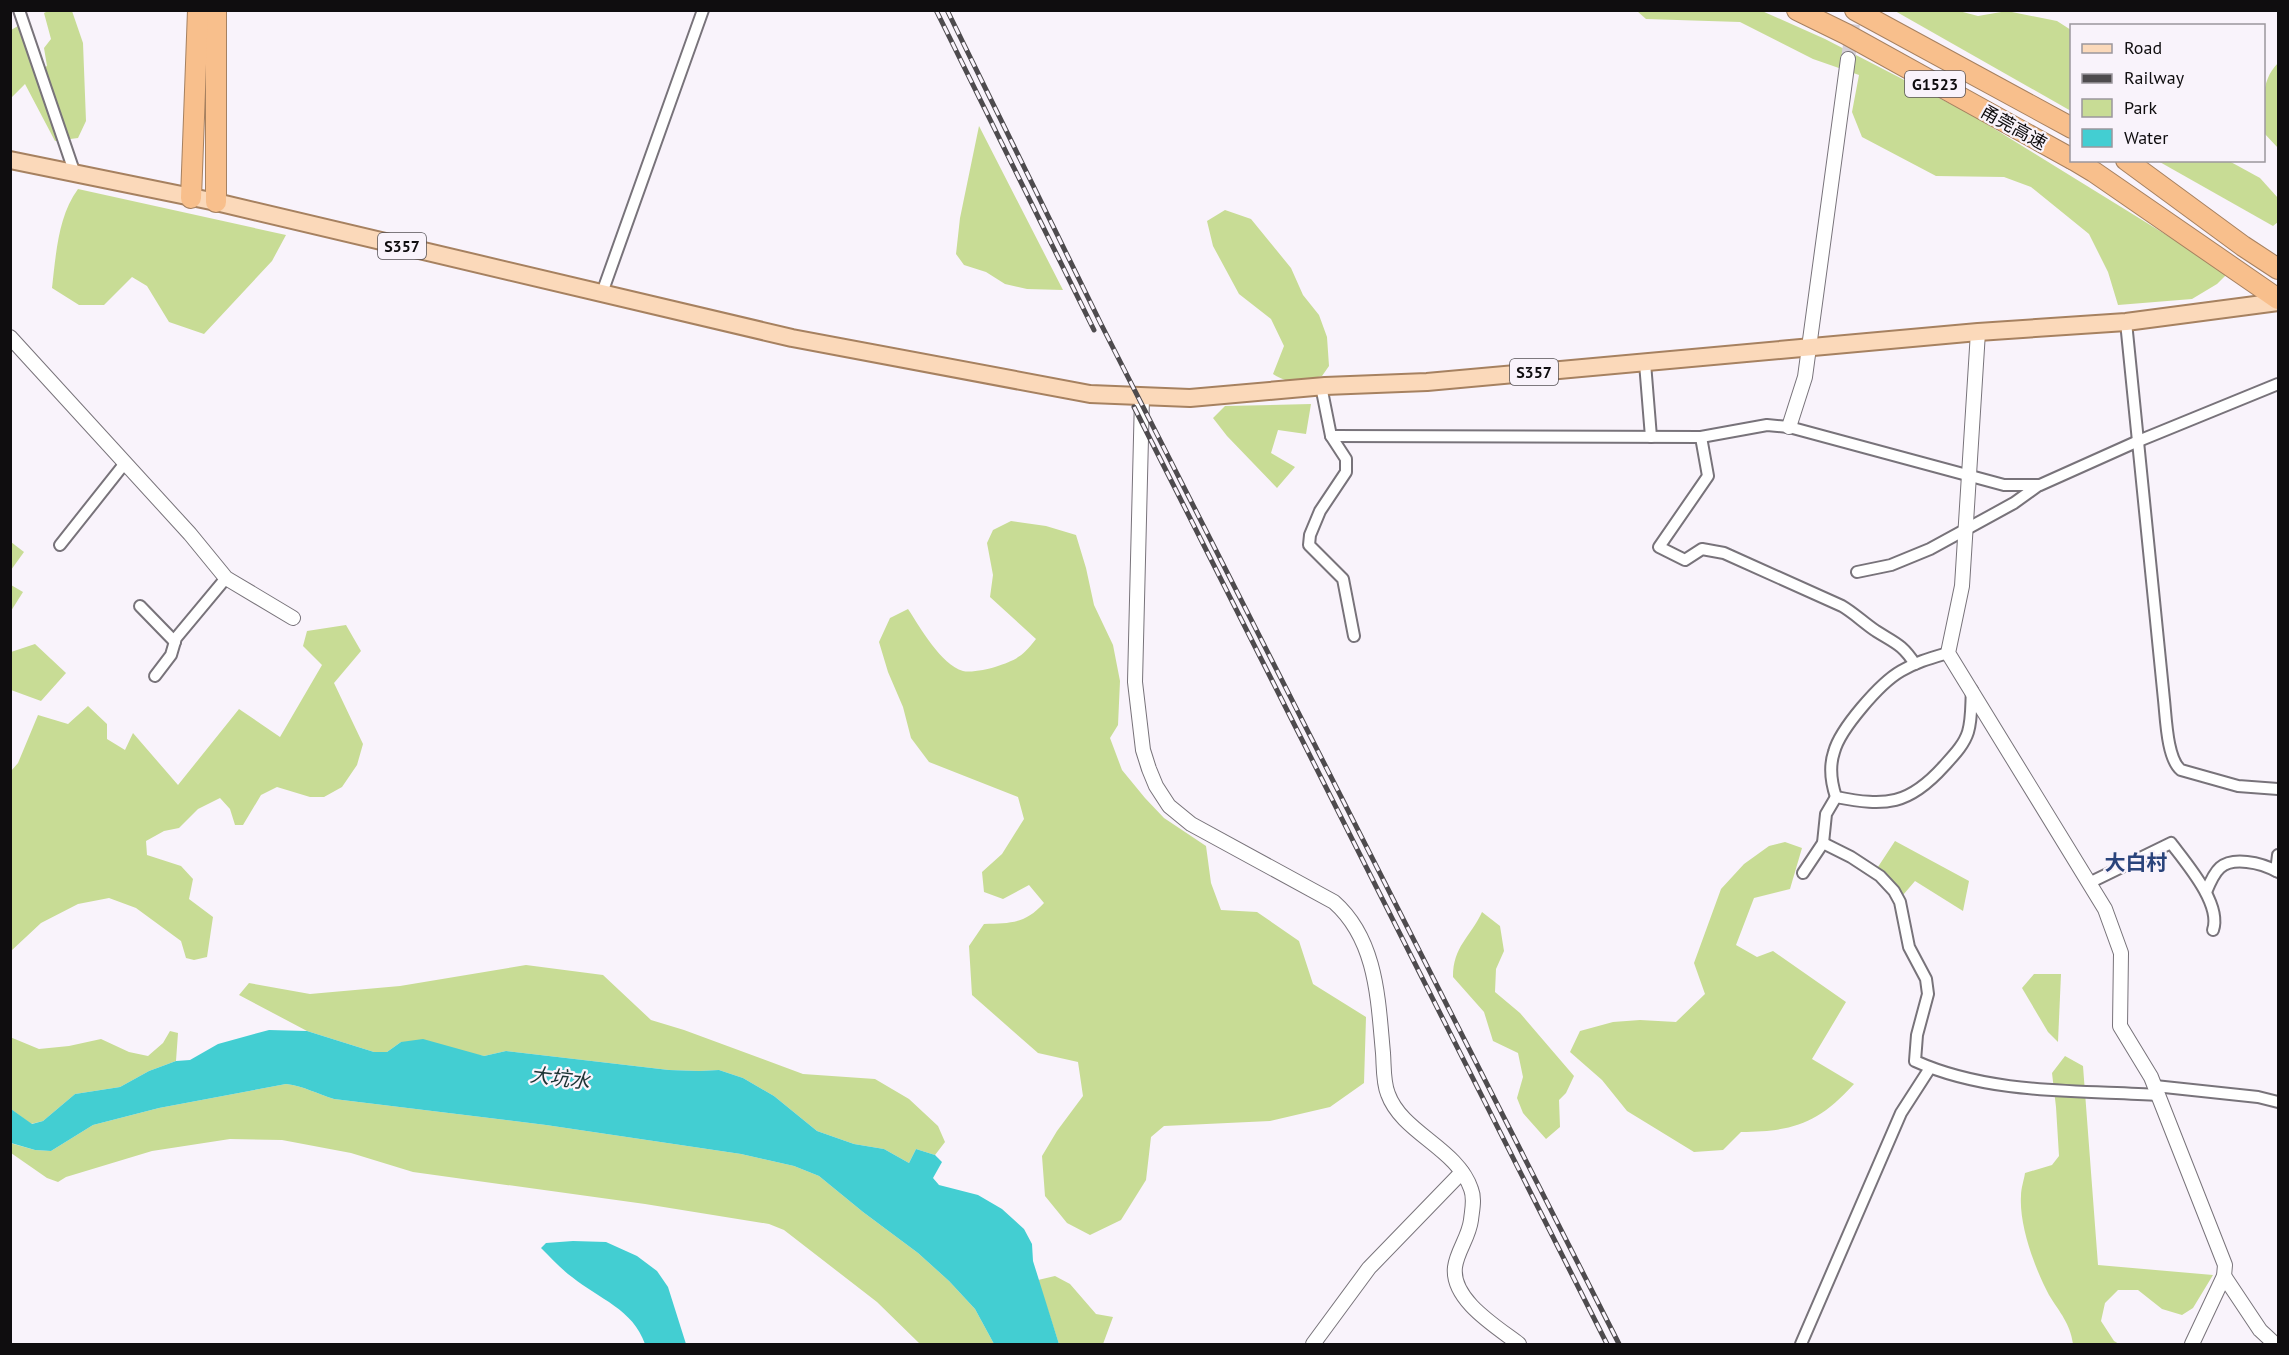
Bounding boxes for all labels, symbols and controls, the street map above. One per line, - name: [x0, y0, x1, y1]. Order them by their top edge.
- legend: [2070, 24, 2265, 162]
- text: Road: [2124, 36, 2162, 59]
- text: Railway: [2124, 66, 2185, 89]
- road number: G1523: [1905, 71, 1965, 97]
- text: Park: [2124, 96, 2157, 119]
- street label: 甬莞高速: [1977, 99, 2051, 155]
- text: Water: [2124, 126, 2168, 149]
- road number: S357: [378, 233, 426, 259]
- road number: S357: [1510, 359, 1558, 385]
- district label: 大白村: [2105, 849, 2168, 876]
- water label: 大坑水: [529, 1061, 592, 1095]

